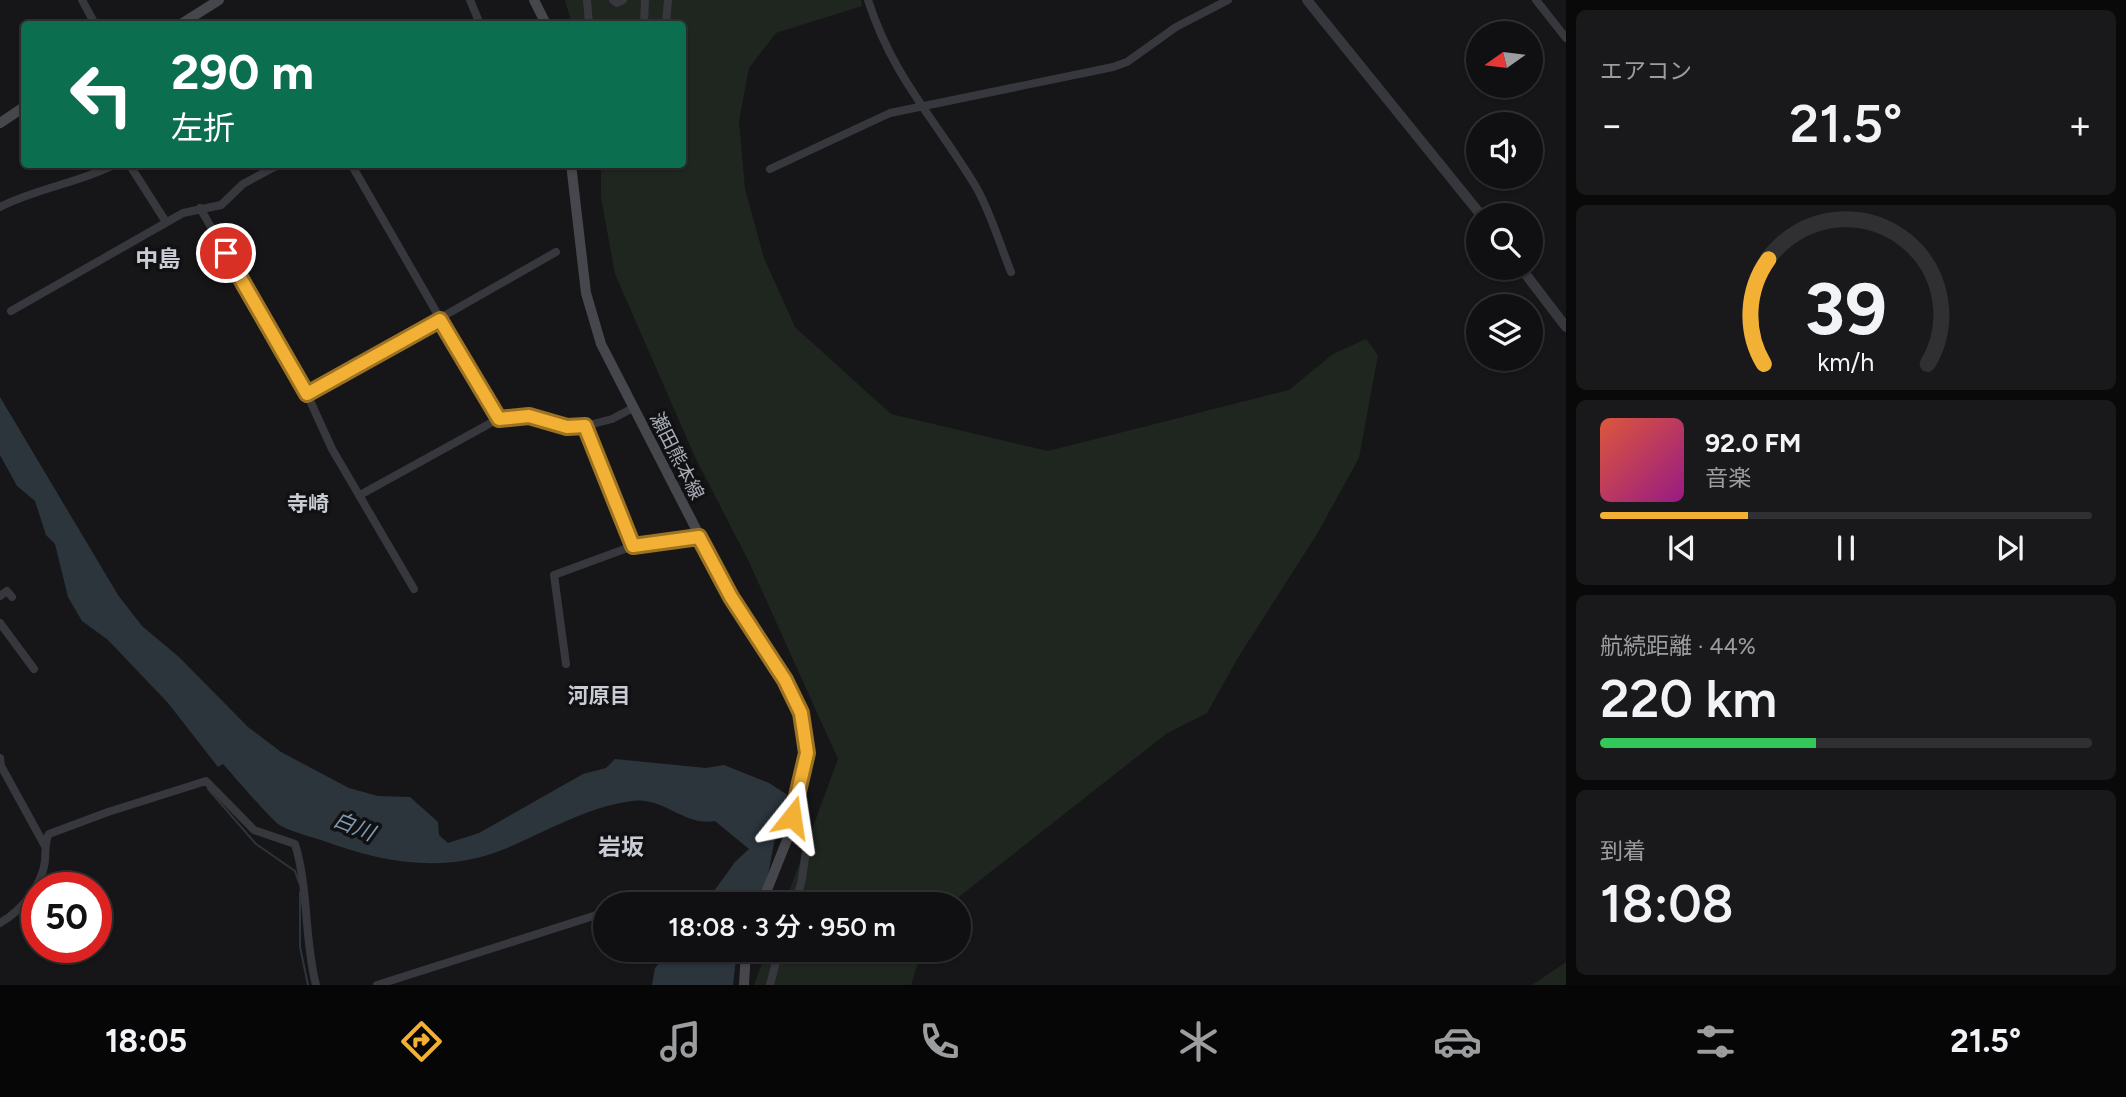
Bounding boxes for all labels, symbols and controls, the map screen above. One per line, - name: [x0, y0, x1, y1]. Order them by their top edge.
- north arrow: [1466, 21, 1544, 98]
- map controls: [1466, 21, 1543, 371]
- text: 290 m: [171, 42, 314, 101]
- icon: left: [56, 49, 147, 140]
- text: エアコン: [1600, 57, 1692, 85]
- text: 21.5°: [1789, 93, 1903, 155]
- text: −: [1600, 102, 1624, 148]
- text: +: [2068, 102, 2092, 148]
- text: 左折: [171, 109, 235, 147]
- button: sound: [1466, 112, 1543, 189]
- button: search: [1466, 203, 1543, 280]
- pin: [196, 223, 256, 283]
- icon: arrive: [207, 234, 245, 272]
- district label: 中島: [135, 245, 181, 273]
- text: 39: [1805, 265, 1887, 352]
- button: layers: [1466, 294, 1543, 371]
- text: km/h: [1817, 346, 1875, 376]
- street label: 瀬田熊本線: [645, 408, 709, 504]
- text: 92.0 FM: [1705, 427, 1801, 459]
- text: 音楽: [1705, 464, 1751, 492]
- district label: 寺崎: [287, 491, 329, 516]
- icon: previous: [1663, 529, 1701, 567]
- icon: pause: [1827, 529, 1865, 567]
- icon: next: [1991, 529, 2029, 567]
- text: 航続距離 · 44%: [1600, 632, 1756, 660]
- text: 220 km: [1600, 668, 1777, 730]
- district label: 河原目: [568, 683, 631, 708]
- position arrow: [755, 780, 829, 854]
- water label: 白川: [330, 807, 380, 846]
- district label: 岩坂: [598, 833, 644, 861]
- text: 到着: [1600, 837, 1646, 865]
- speed limit sign: 50: [21, 872, 112, 963]
- text: 18:08: [1600, 873, 1734, 935]
- text: 18:08 · 3 分 · 950 m: [668, 911, 896, 943]
- icon: directions: [397, 1017, 446, 1066]
- icon: music: [656, 1017, 705, 1066]
- icon: phone: [915, 1017, 964, 1066]
- icon: climate: [1174, 1017, 1223, 1066]
- icon: car: [1433, 1017, 1482, 1066]
- icon: filters: [1691, 1017, 1740, 1066]
- text: 18:05: [105, 1022, 187, 1060]
- text: 21.5°: [1950, 1022, 2021, 1060]

